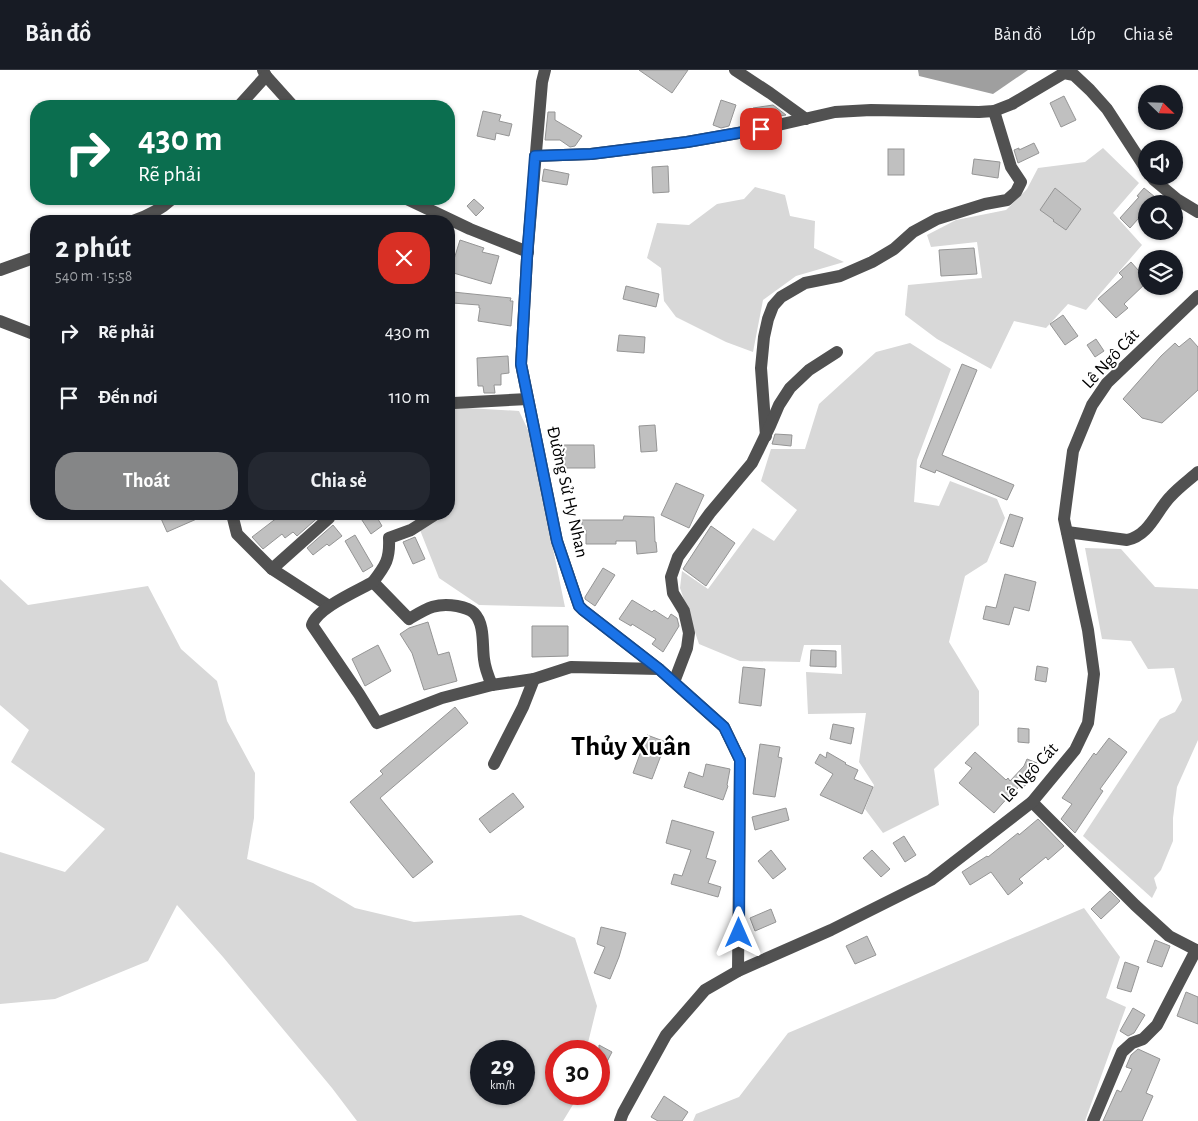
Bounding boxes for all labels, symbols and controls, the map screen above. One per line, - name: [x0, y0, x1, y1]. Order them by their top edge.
- text: Bản đồ: [25, 22, 91, 46]
- text: Bản đồ: [994, 26, 1042, 44]
- text: Lớp: [1070, 26, 1096, 44]
- text: Chia sẻ: [1124, 26, 1173, 44]
- north arrow: [1138, 85, 1182, 130]
- map controls: [1138, 85, 1183, 295]
- pin: [740, 108, 782, 150]
- icon: arrive: [747, 115, 775, 143]
- icon: right: [55, 120, 120, 185]
- text: 430 m: [138, 122, 222, 157]
- button: sound: [1138, 140, 1183, 185]
- text: Rẽ phải: [138, 163, 201, 185]
- button: search: [1138, 195, 1183, 240]
- button: close: [378, 232, 430, 284]
- text: 2 phút: [55, 233, 131, 263]
- button: layers: [1138, 250, 1183, 295]
- text: 540 m · 15:58: [55, 268, 132, 284]
- icon: right: [55, 319, 83, 347]
- text: Rẽ phải: [98, 323, 155, 342]
- text: 430 m: [385, 323, 430, 342]
- street label: Lê Ngô Cát: [1079, 325, 1143, 392]
- icon: arrive: [55, 384, 83, 412]
- text: Đến nơi: [98, 388, 158, 407]
- text: 110 m: [389, 388, 430, 407]
- street label: Đường Sử Hy Nhan: [543, 425, 591, 559]
- button: Thoát: [55, 452, 238, 510]
- button: Chia sẻ: [248, 452, 430, 510]
- district label: Thủy Xuân: [571, 733, 691, 761]
- street label: Lê Ngô Cát: [998, 739, 1062, 806]
- position arrow: [712, 906, 764, 958]
- speed limit sign: 30: [545, 1040, 610, 1105]
- text: 29: [491, 1054, 514, 1079]
- text: km/h: [490, 1079, 515, 1091]

